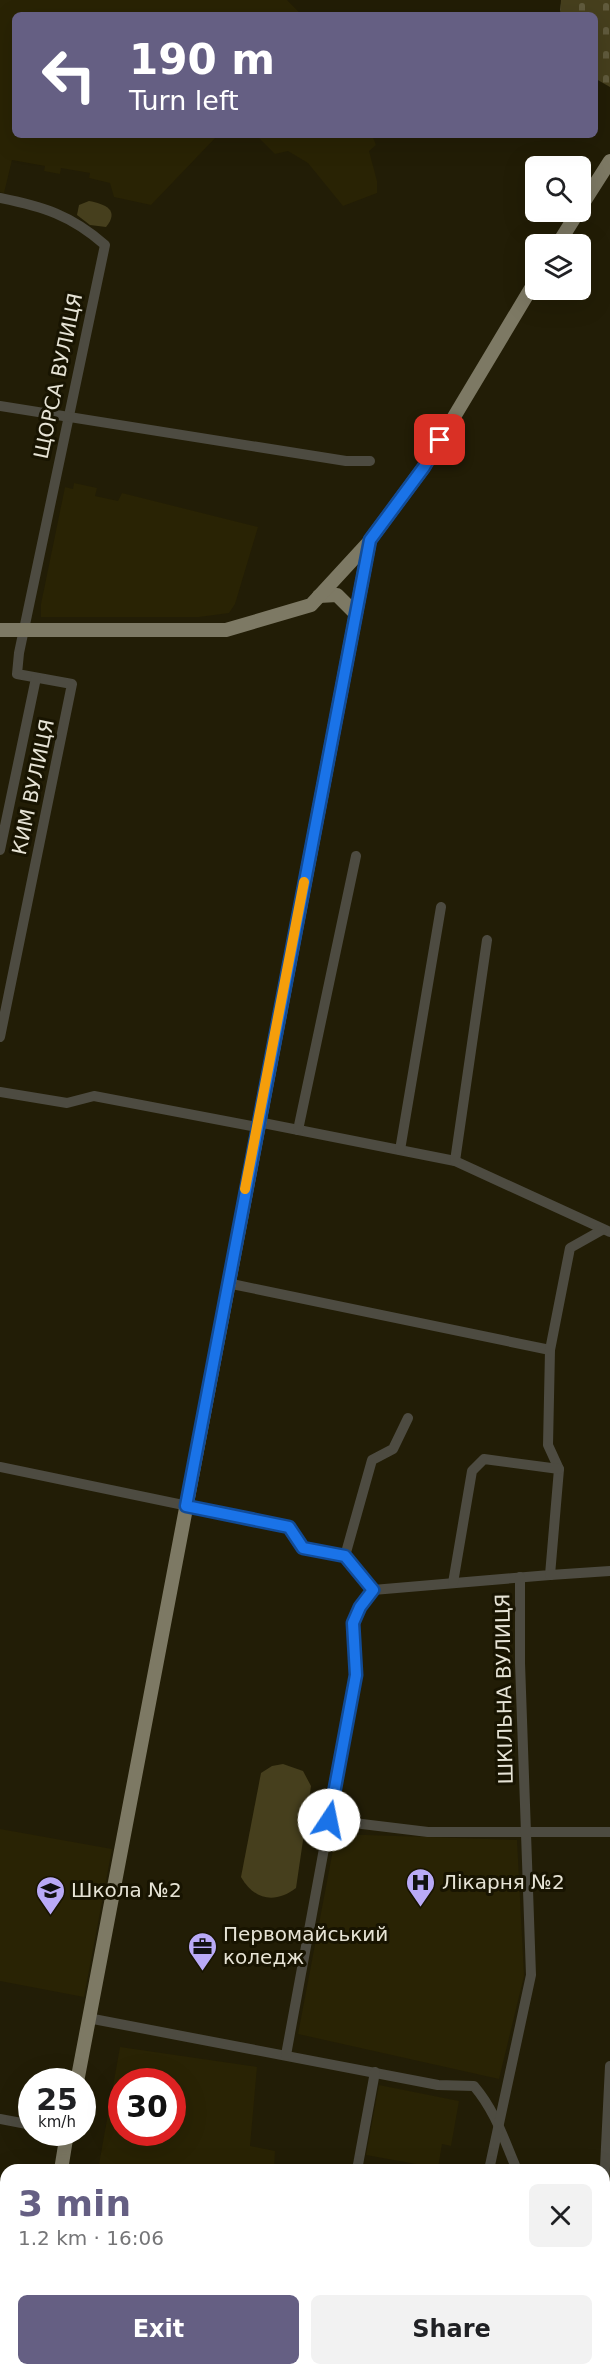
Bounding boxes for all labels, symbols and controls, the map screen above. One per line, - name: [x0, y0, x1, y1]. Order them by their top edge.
- text: 190 m: [129, 35, 275, 84]
- icon: left: [30, 36, 108, 114]
- text: Turn left: [129, 85, 239, 116]
- map controls: [525, 156, 591, 300]
- button: search: [525, 156, 591, 222]
- button: layers: [525, 234, 591, 300]
- street label: ЩОРСА ВУЛИЦЯ: [29, 291, 87, 461]
- pin: [414, 414, 465, 465]
- icon: arrive: [423, 423, 456, 456]
- street label: КИМ ВУЛИЦЯ: [7, 717, 59, 857]
- street label: ШКІЛЬНА ВУЛИЦЯ: [490, 1593, 518, 1785]
- position arrow: [297, 1788, 361, 1852]
- hospital icon: Лікарня №2: [405, 1866, 437, 1908]
- place label: Лікарня №2: [442, 1870, 565, 1894]
- school or university icon: Школа №2: [34, 1874, 66, 1916]
- place label: Школа №2: [71, 1878, 182, 1902]
- place label: Первомайський коледж: [223, 1922, 388, 1969]
- office icon: Первомайський коледж: [186, 1930, 218, 1972]
- speed limit sign: 30: [108, 2068, 186, 2146]
- text: 25: [36, 2082, 78, 2117]
- text: km/h: [38, 2113, 76, 2131]
- text: 3 min: [18, 2183, 131, 2224]
- button: close: [529, 2184, 592, 2247]
- text: 1.2 km · 16:06: [18, 2226, 164, 2250]
- button: Exit: [18, 2295, 299, 2364]
- button: Share: [311, 2295, 592, 2364]

